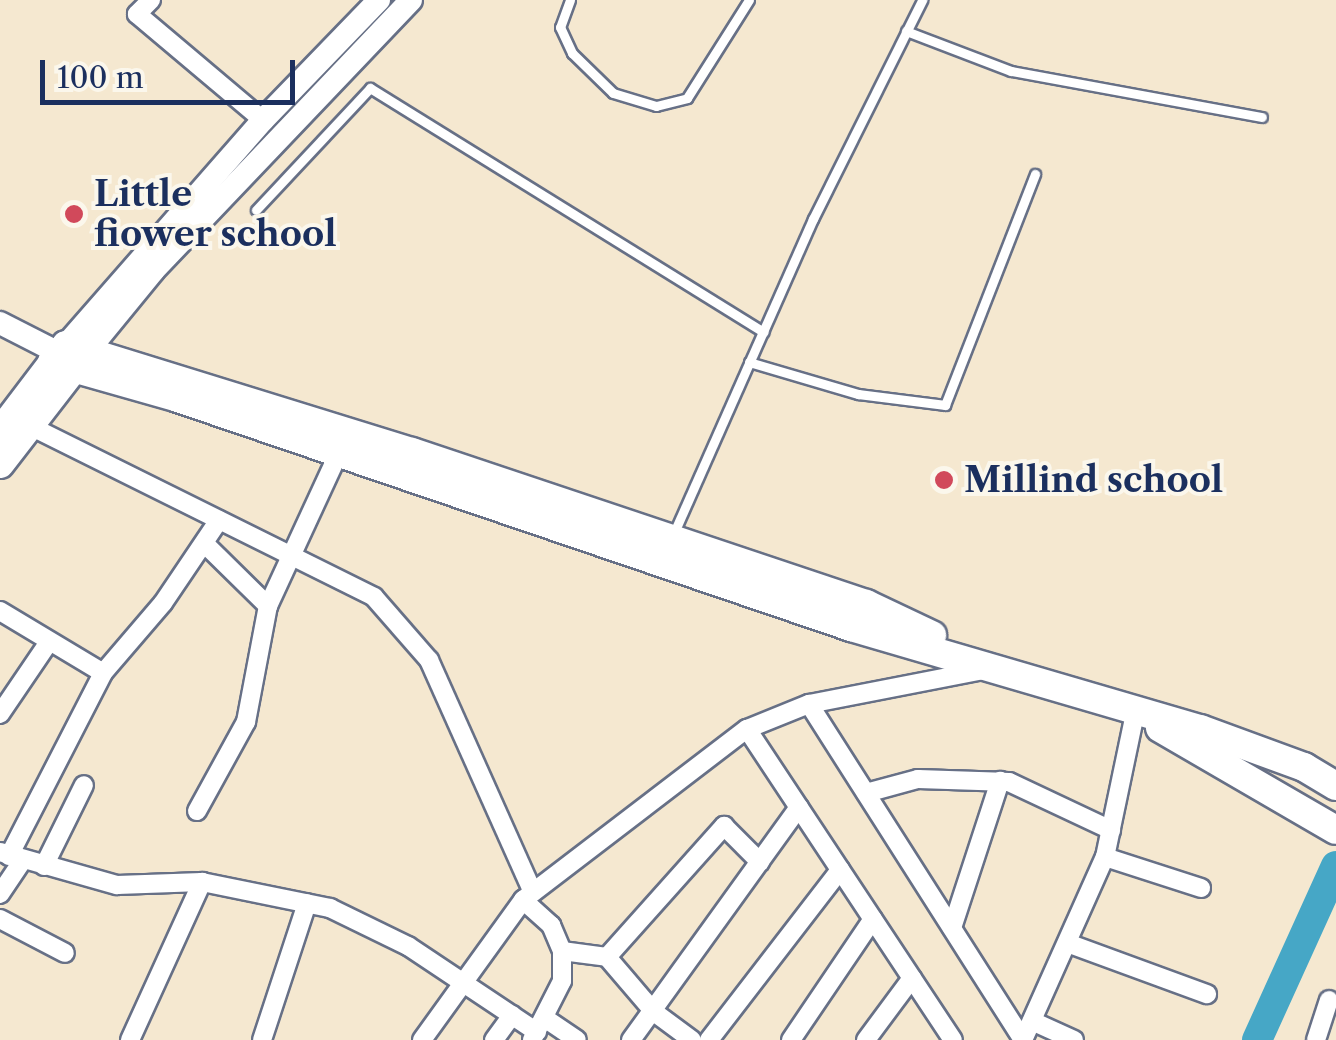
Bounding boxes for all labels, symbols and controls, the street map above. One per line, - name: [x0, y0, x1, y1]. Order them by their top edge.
- scale bar: [45, 40, 300, 102]
- text: 100 m: [57, 59, 144, 96]
- place label: Little fiower school: [94, 173, 337, 255]
- marker: Little fiower school: [63, 203, 85, 225]
- place label: Millind school: [964, 459, 1223, 501]
- marker: Millind school: [933, 469, 955, 491]

